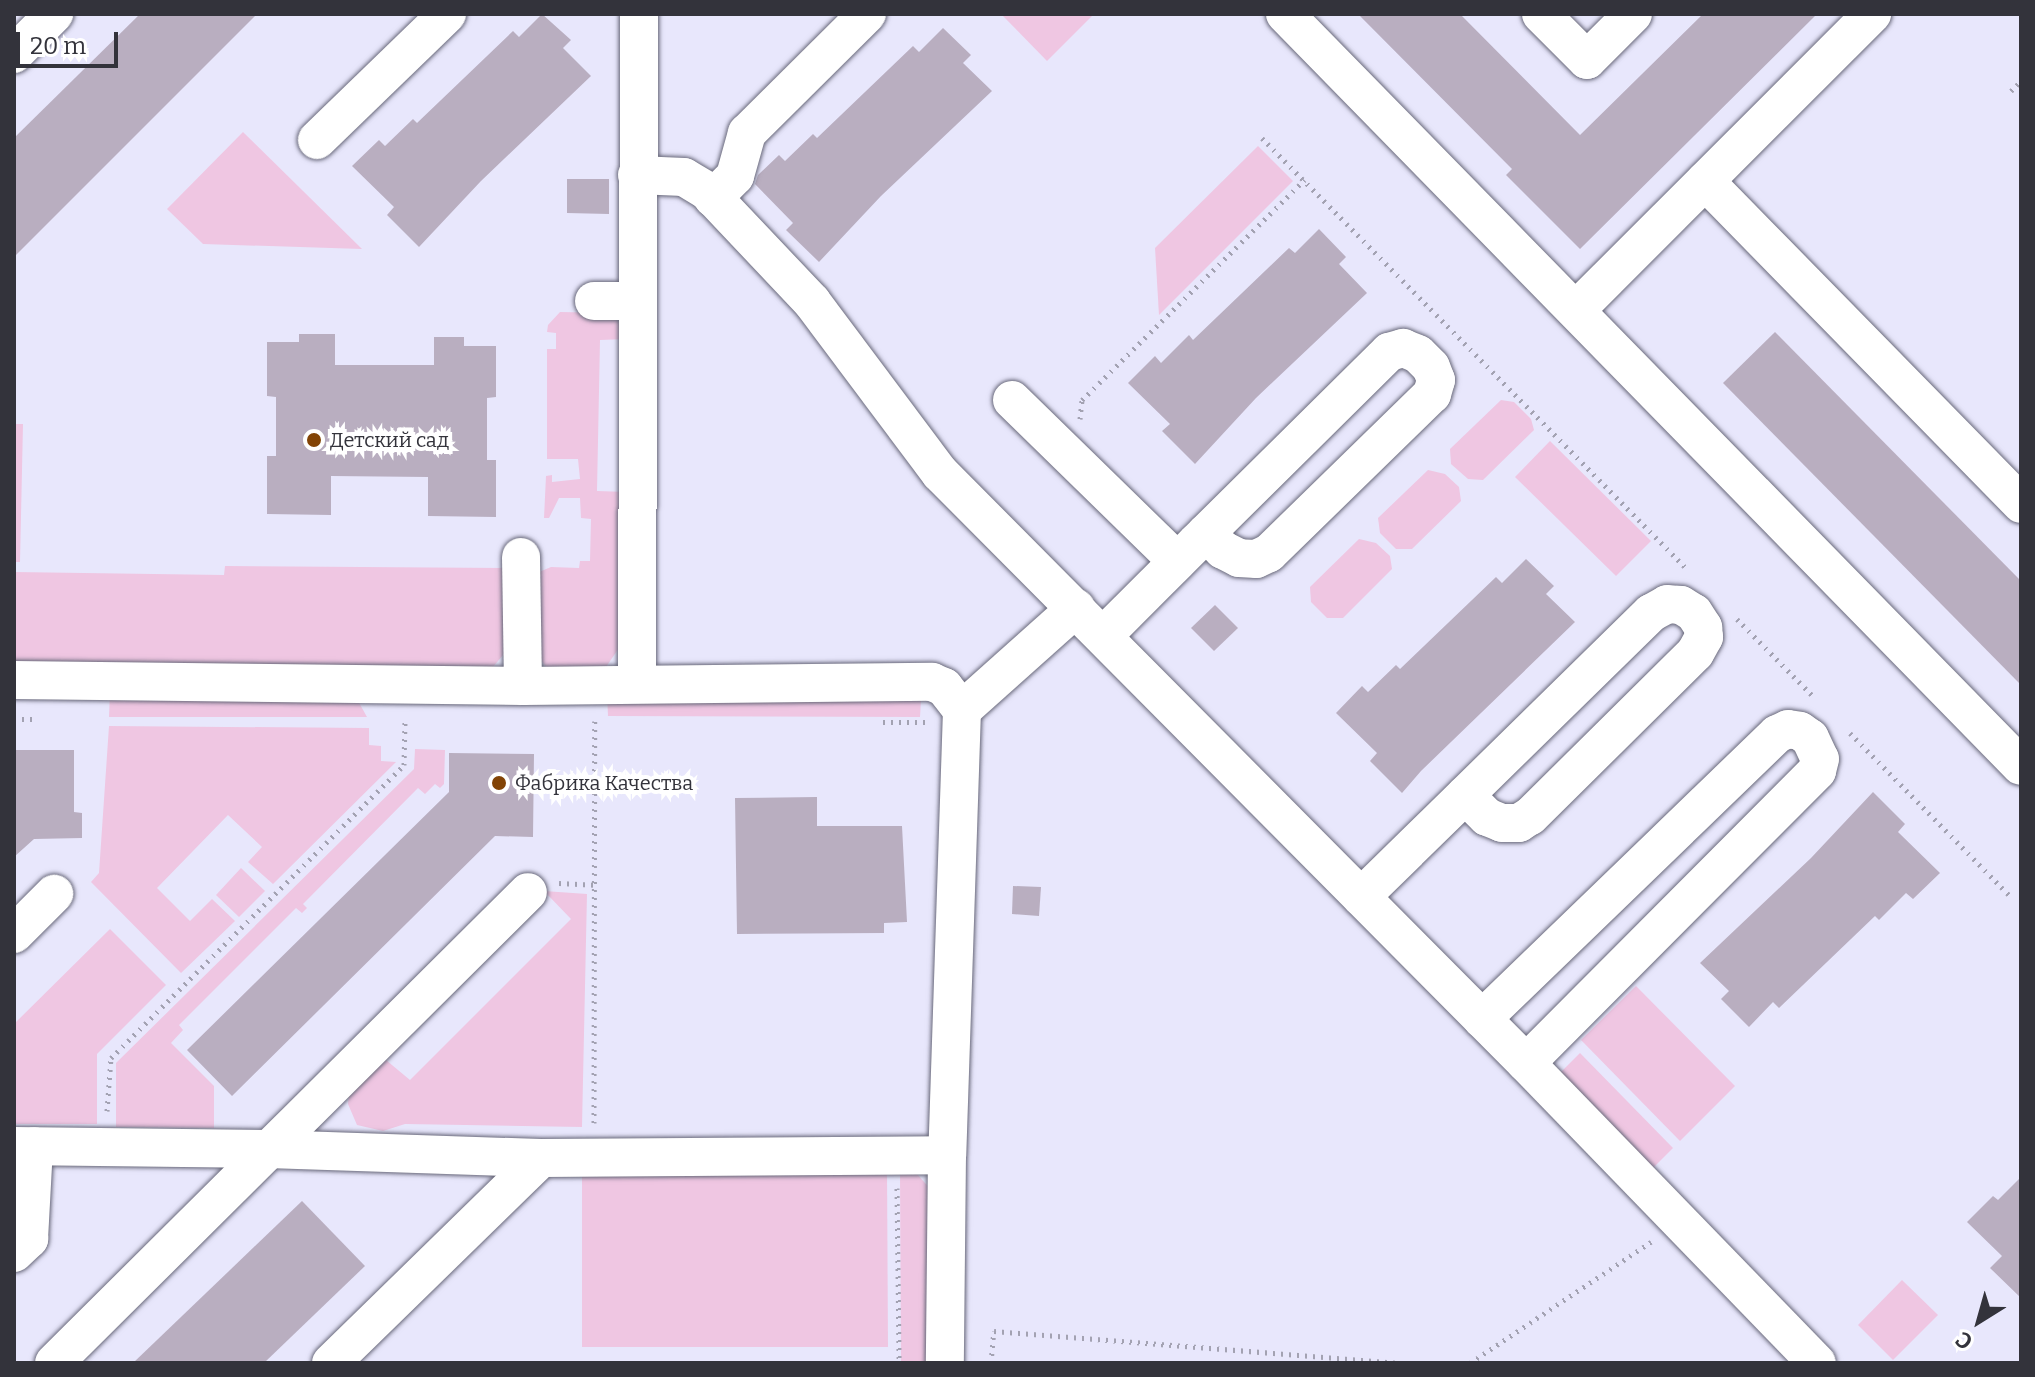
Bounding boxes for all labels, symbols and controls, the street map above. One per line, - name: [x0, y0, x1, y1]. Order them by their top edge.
- scale bar: [20, 16, 122, 66]
- text: 20 m: [30, 32, 86, 60]
- place label: Детский сад: [330, 428, 449, 452]
- marker: Детский сад: [305, 431, 323, 449]
- place label: Фабрика Качества: [515, 771, 693, 795]
- marker: Фабрика Качества: [490, 774, 508, 792]
- north arrow: [1939, 1281, 2019, 1361]
- text: С: [1951, 1326, 1978, 1356]

